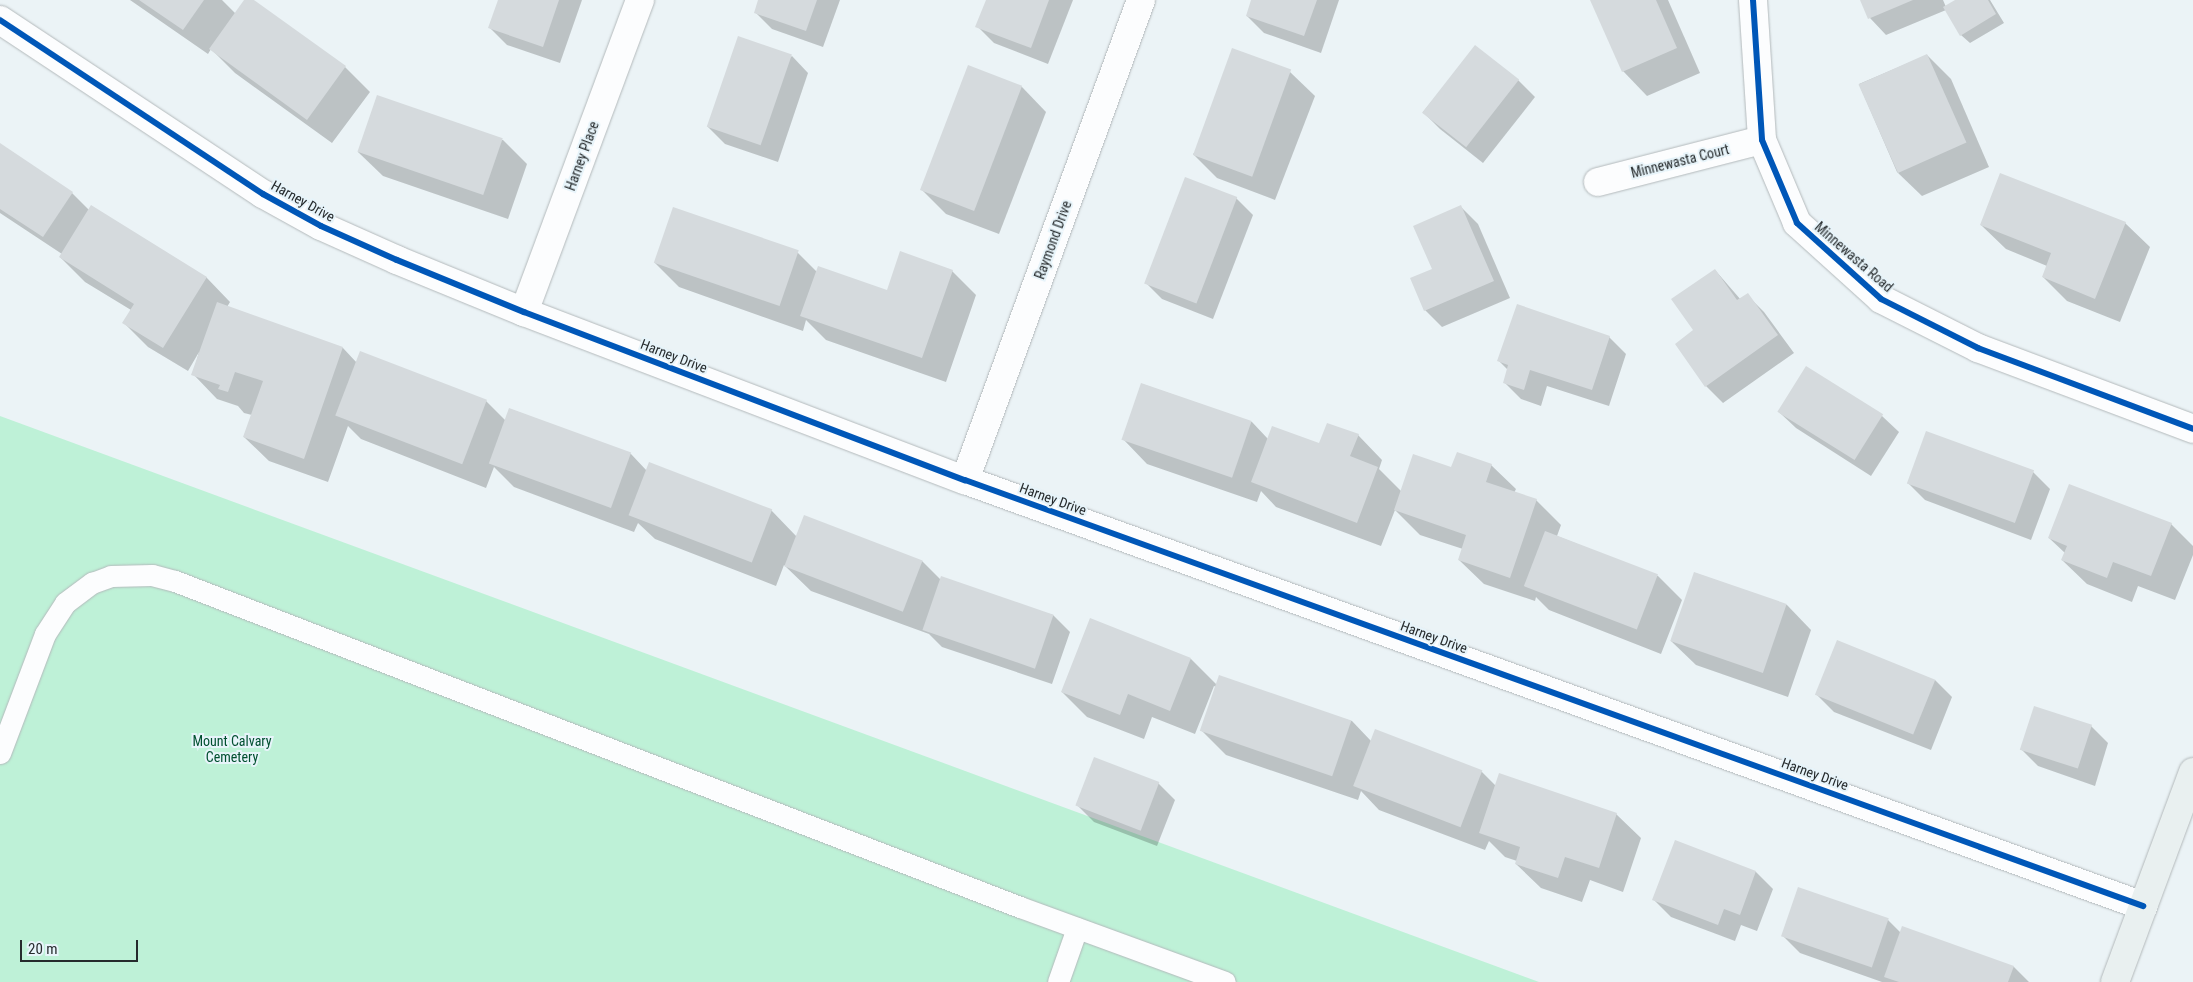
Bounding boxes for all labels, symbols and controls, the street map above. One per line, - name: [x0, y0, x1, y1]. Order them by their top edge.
- street label: Harney Place: [562, 119, 602, 193]
- street label: Minnewasta Court: [1629, 141, 1731, 181]
- street label: Harney Drive: [268, 177, 338, 225]
- street label: Raymond Drive: [1031, 198, 1075, 282]
- street label: Minnewasta Road: [1811, 218, 1897, 296]
- street label: Harney Drive: [638, 336, 710, 376]
- street label: Harney Drive: [1017, 479, 1089, 519]
- street label: Harney Drive: [1398, 617, 1470, 657]
- park label: Mount Calvary Cemetery: [192, 733, 272, 766]
- street label: Harney Drive: [1779, 754, 1851, 794]
- scale bar: [22, 930, 140, 962]
- text: 20 m: [28, 940, 58, 958]

